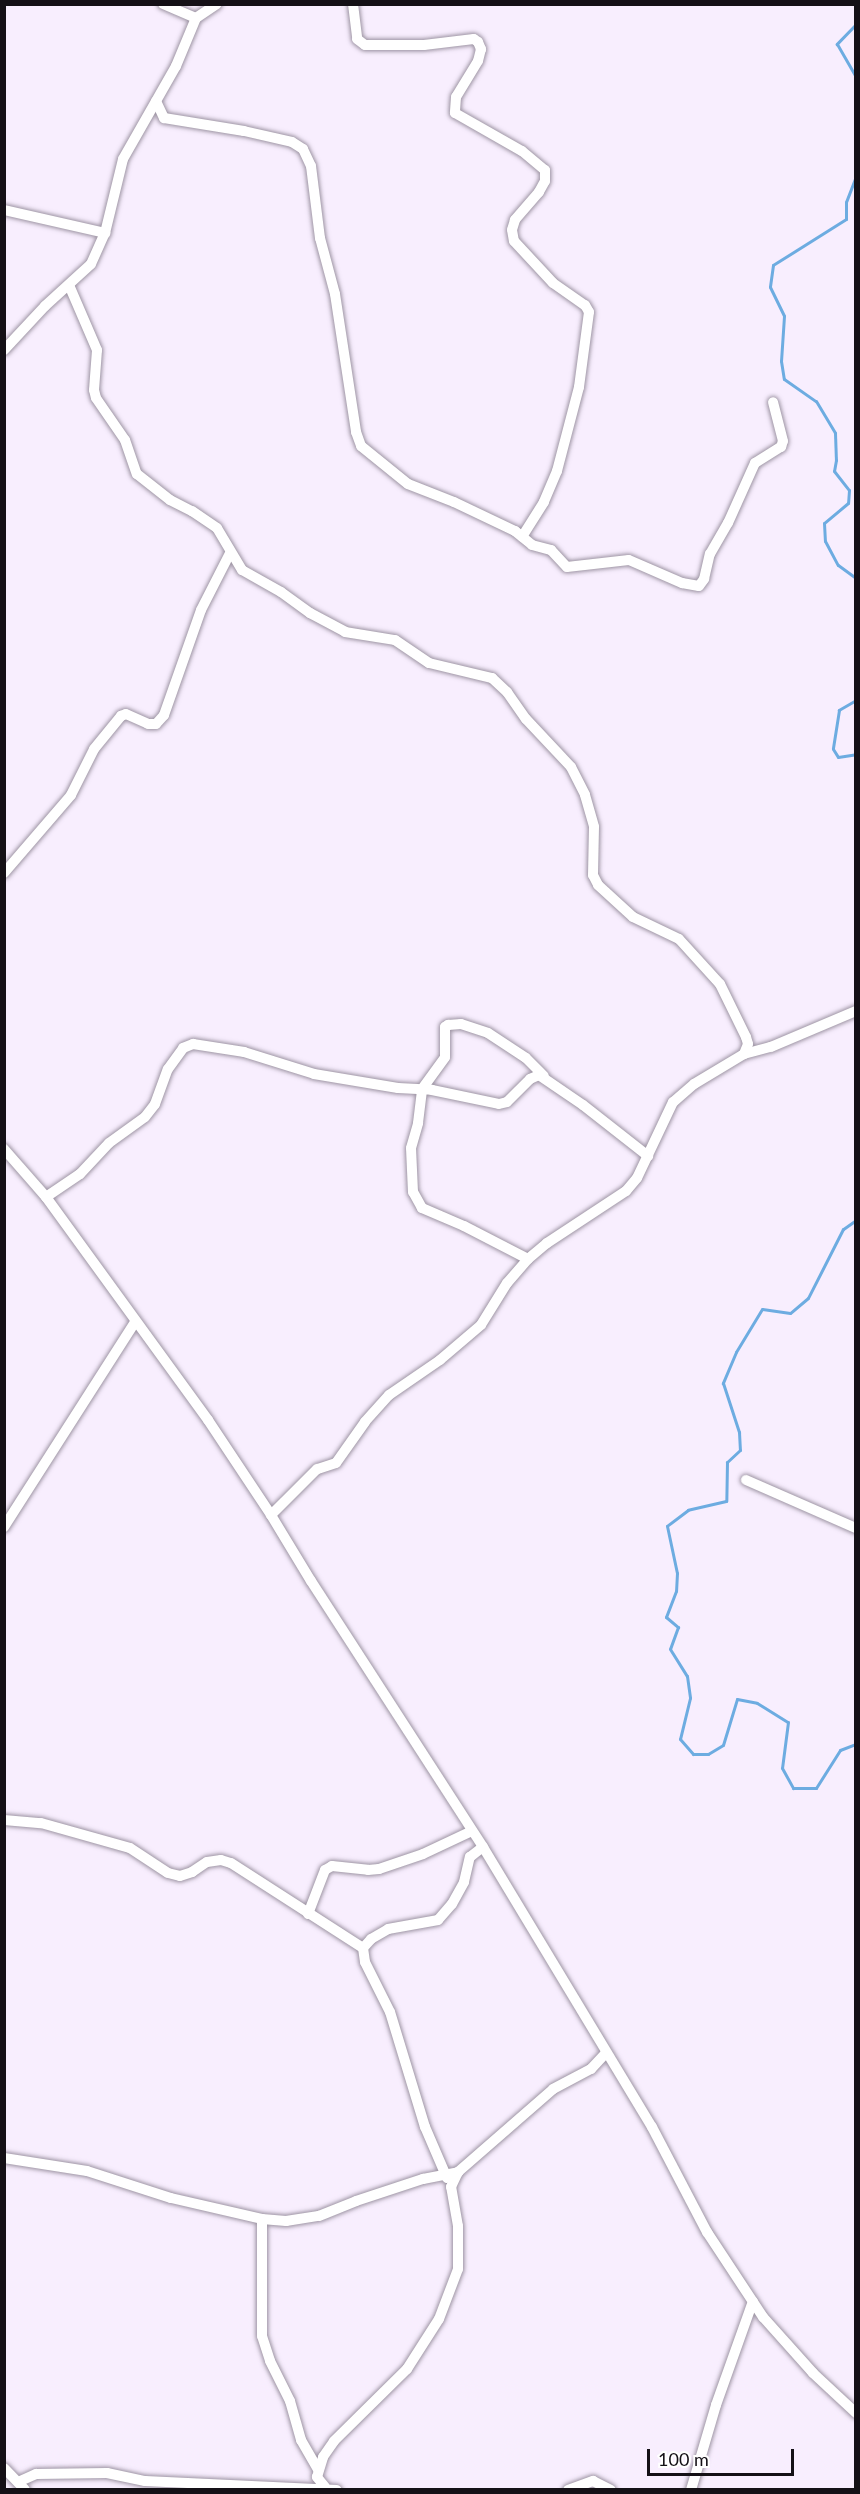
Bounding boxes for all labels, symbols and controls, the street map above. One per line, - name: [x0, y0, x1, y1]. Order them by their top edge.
- scale bar: [650, 2437, 797, 2475]
- text: 100 m: [658, 2448, 709, 2470]

